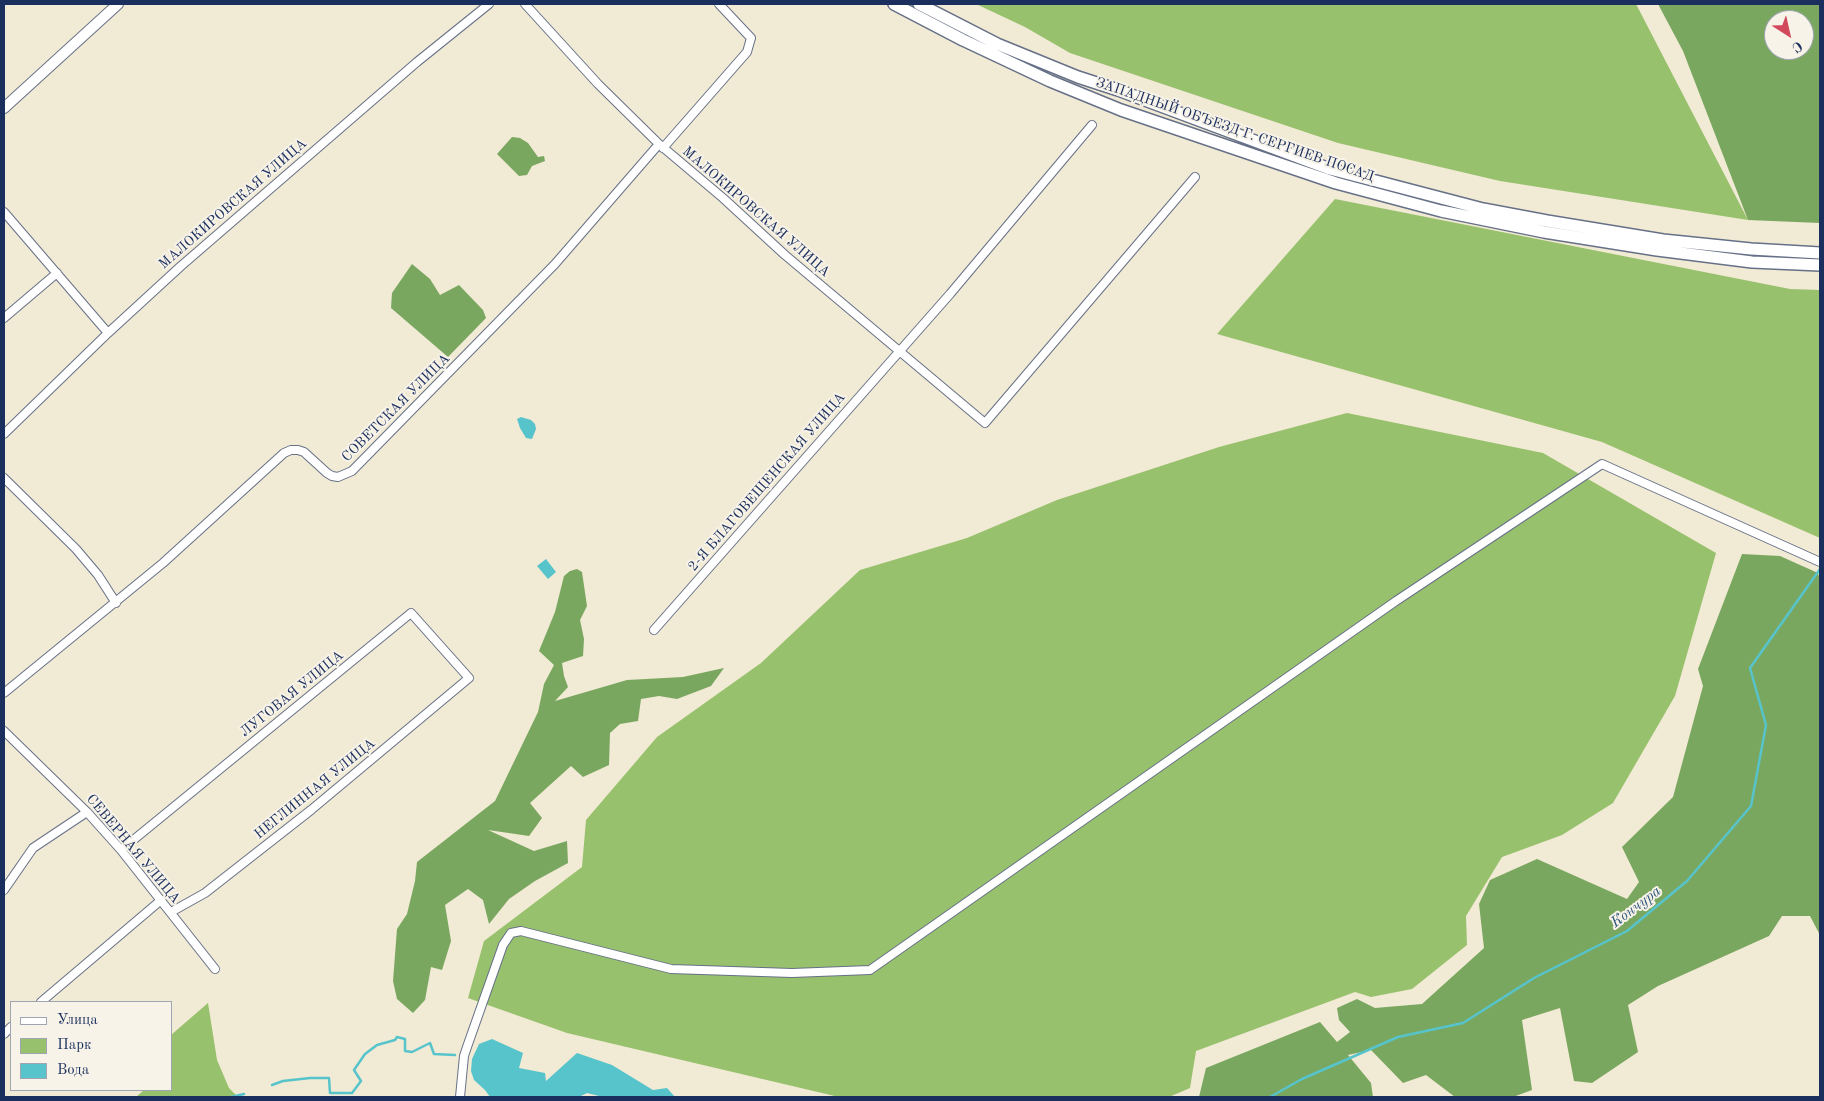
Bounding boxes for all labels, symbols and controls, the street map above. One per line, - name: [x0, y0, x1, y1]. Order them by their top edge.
- north arrow: [1764, 10, 1814, 60]
- text: С: [1789, 38, 1805, 55]
- street label: ЗАПАДНЫЙ ОБЪЕЗД Г. СЕРГИЕВ ПОСАД: [1094, 74, 1376, 186]
- street label: МАЛОКИРОВСКАЯ УЛИЦА: [156, 135, 310, 273]
- street label: МАЛОКИРОВСКАЯ УЛИЦА: [679, 143, 833, 281]
- street label: СОВЕТСКАЯ УЛИЦА: [338, 350, 454, 466]
- street label: 2-Я БЛАГОВЕЩЕНСКАЯ УЛИЦА: [685, 389, 849, 575]
- street label: ЛУГОВАЯ УЛИЦА: [237, 647, 347, 741]
- street label: НЕГЛИННАЯ УЛИЦА: [251, 735, 379, 843]
- street label: СЕВЕРНАЯ УЛИЦА: [82, 791, 184, 907]
- water label: Кончура: [1607, 882, 1665, 932]
- legend: [10, 1001, 172, 1091]
- text: Улица: [57, 1013, 98, 1028]
- text: Парк: [57, 1038, 92, 1053]
- text: Вода: [57, 1063, 89, 1078]

